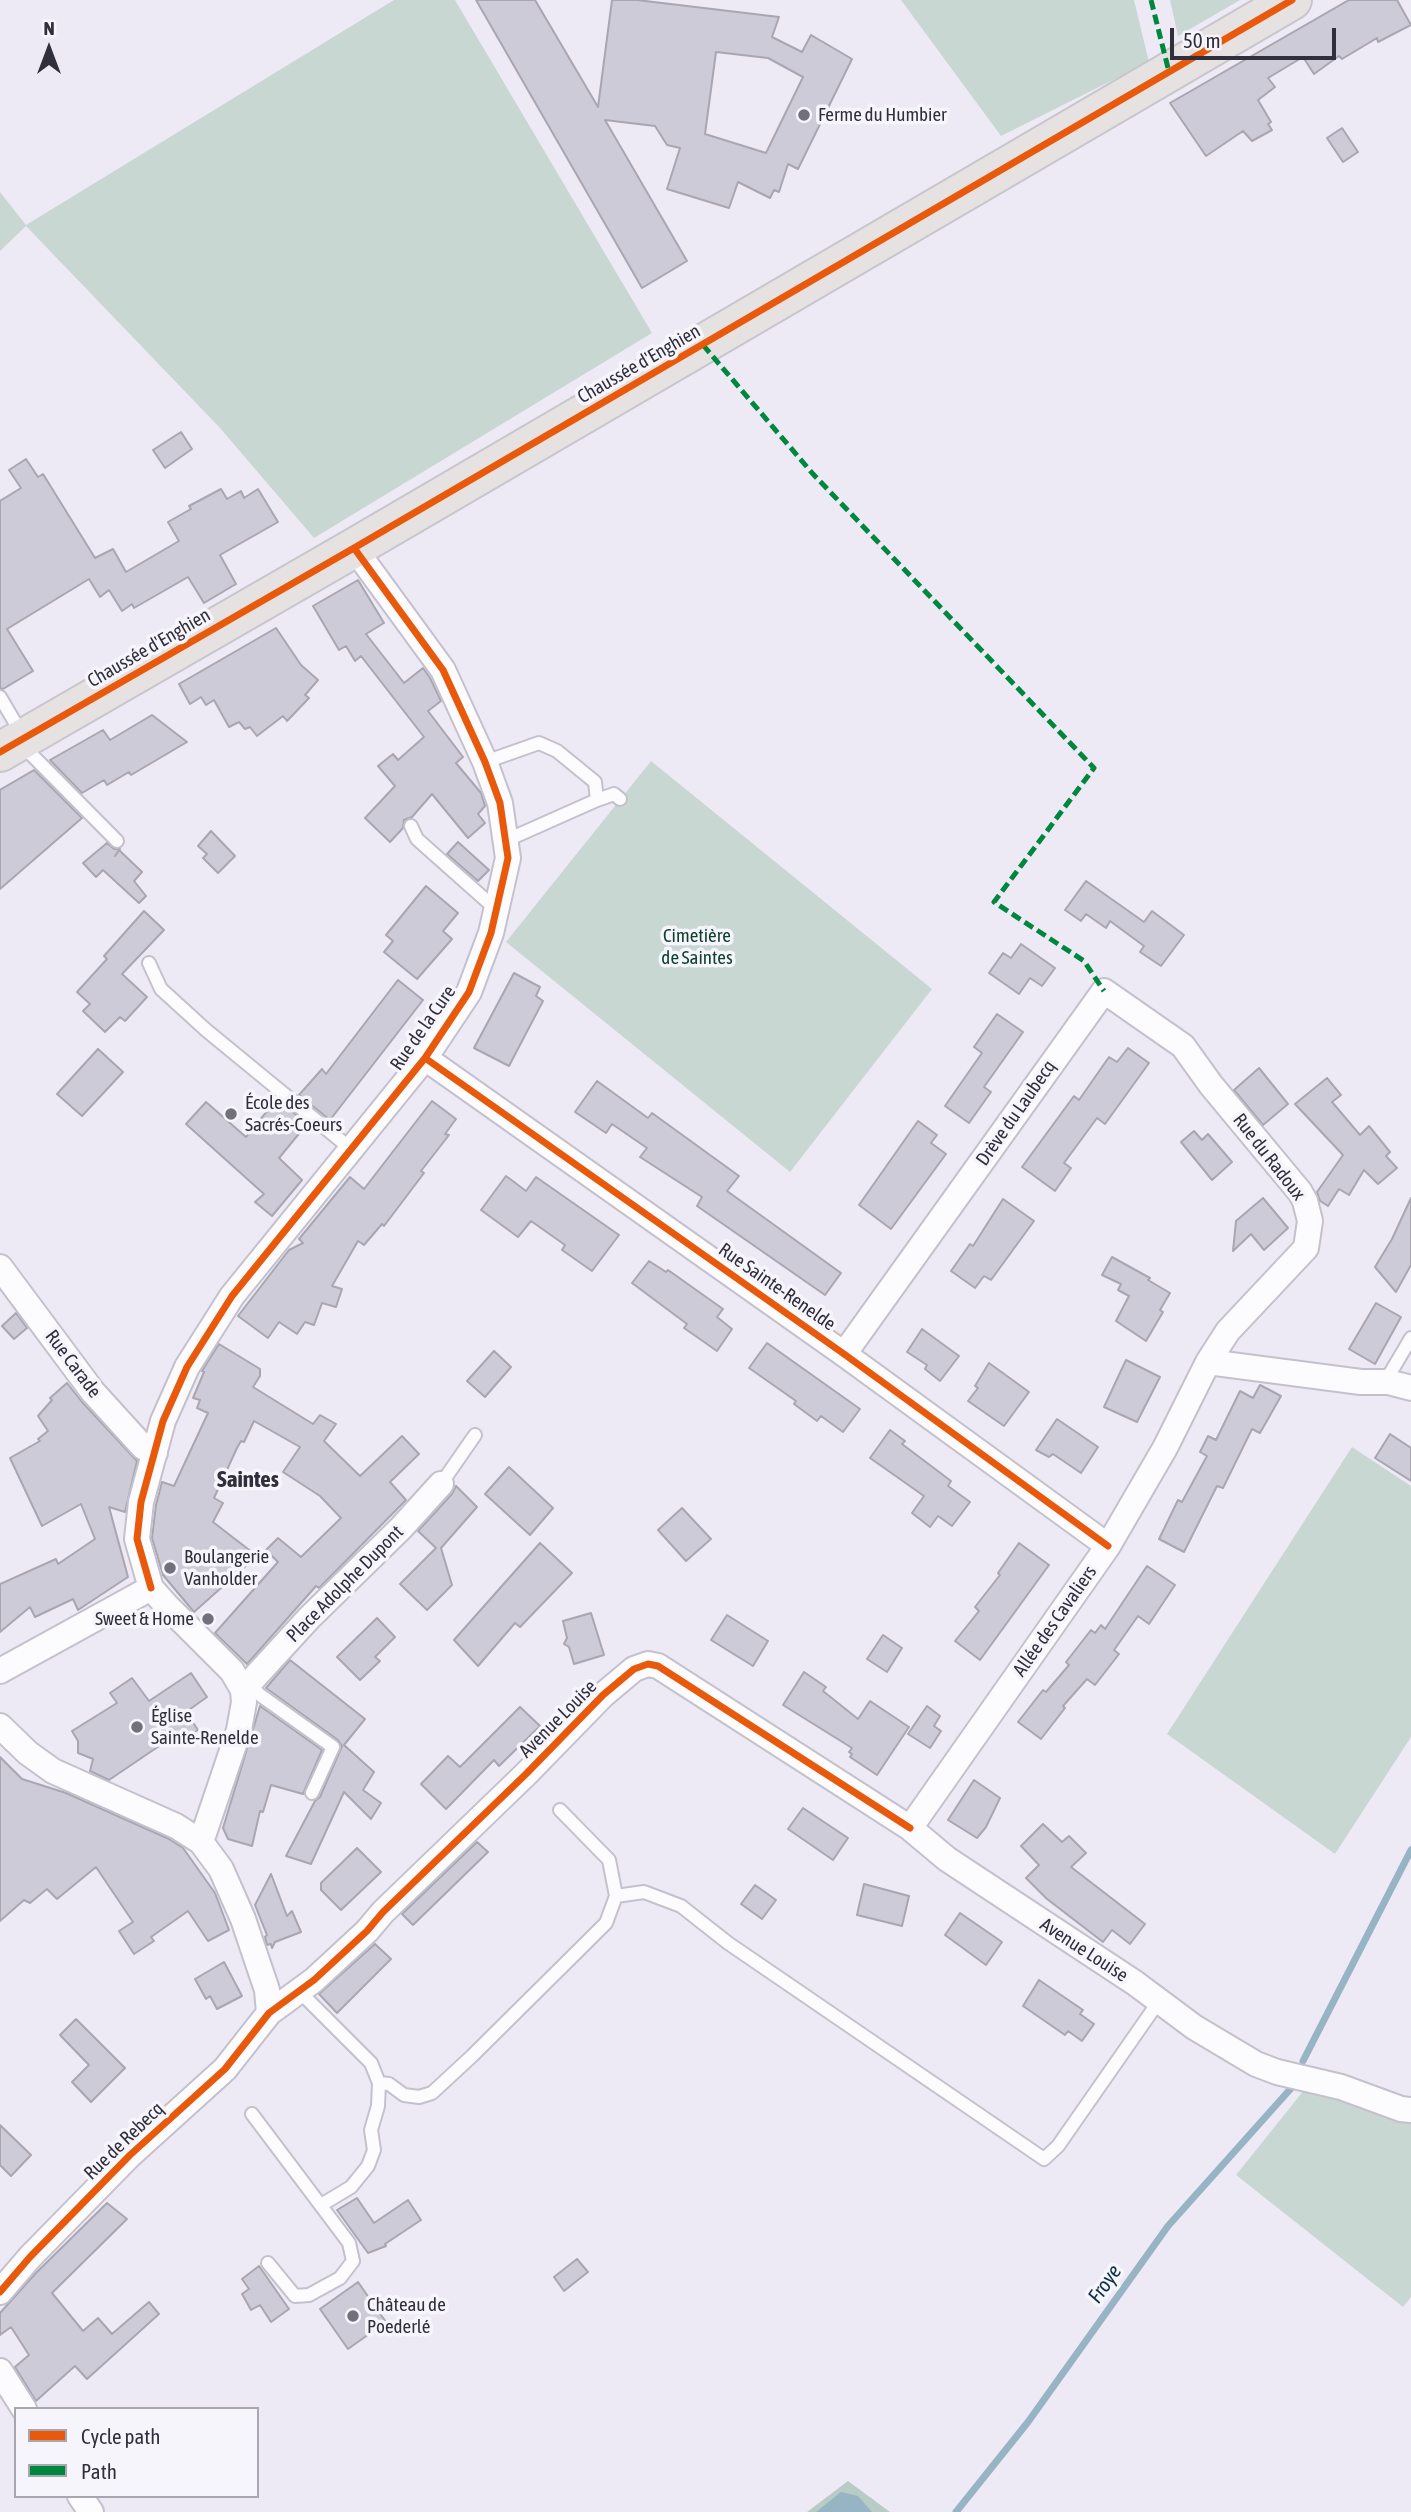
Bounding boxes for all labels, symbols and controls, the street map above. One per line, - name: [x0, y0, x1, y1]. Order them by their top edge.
- north arrow: [14, 14, 84, 84]
- scale bar: [1173, 14, 1339, 58]
- text: N: [43, 17, 55, 39]
- text: 50 m: [1183, 28, 1221, 52]
- place label: Ferme du Humbier: [818, 104, 947, 126]
- marker: Ferme du Humbier: [796, 107, 812, 123]
- street label: Chaussée d'Enghien: [574, 320, 704, 408]
- street label: Chaussée d'Enghien: [84, 604, 214, 692]
- park label: Cimetière de Saintes: [661, 925, 733, 969]
- street label: Rue de la Cure: [385, 981, 461, 1075]
- street label: Drève du Laubecq: [971, 1056, 1061, 1170]
- place label: École des Sacrés-Coeurs: [245, 1092, 342, 1136]
- marker: École des Sacrés-Coeurs: [223, 1106, 239, 1122]
- street label: Rue du Radoux: [1228, 1109, 1310, 1205]
- street label: Rue Sainte-Renelde: [714, 1238, 840, 1336]
- street label: Rue Carade: [40, 1326, 106, 1402]
- district label: Saintes: [217, 1466, 279, 1494]
- street label: Place Adolphe Dupont: [282, 1521, 408, 1647]
- place label: Boulangerie Vanholder: [184, 1546, 269, 1590]
- marker: Boulangerie Vanholder: [162, 1560, 178, 1576]
- street label: Allée des Cavaliers: [1008, 1561, 1102, 1681]
- place label: Sweet & Home: [95, 1608, 194, 1630]
- marker: Sweet & Home: [200, 1611, 216, 1627]
- street label: Avenue Louise: [514, 1675, 602, 1763]
- place label: Église Sainte-Renelde: [151, 1705, 259, 1749]
- marker: Église Sainte-Renelde: [129, 1719, 145, 1735]
- street label: Avenue Louise: [1036, 1913, 1132, 1987]
- street label: Rue de Rebecq: [79, 2097, 169, 2185]
- water label: Froye: [1083, 2260, 1127, 2308]
- place label: Château de Poederlé: [367, 2294, 446, 2338]
- marker: Château de Poederlé: [345, 2308, 361, 2324]
- legend: [14, 2407, 259, 2498]
- text: Cycle path: [81, 2424, 160, 2448]
- text: Path: [81, 2459, 117, 2483]

